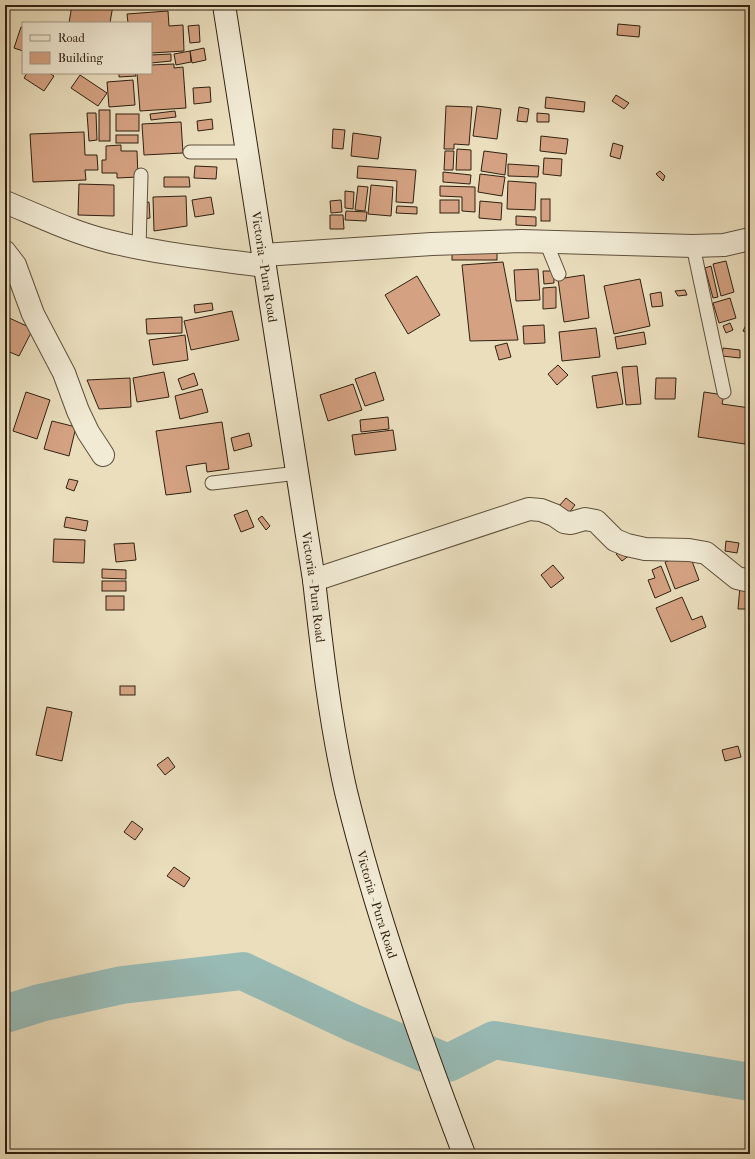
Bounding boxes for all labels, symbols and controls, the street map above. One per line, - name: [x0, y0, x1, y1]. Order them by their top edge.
- legend: [22, 22, 152, 74]
- text: Road: [58, 31, 85, 45]
- text: Building: [58, 51, 103, 65]
- street label: Victoria - Pura Road: [248, 209, 281, 324]
- street label: Victoria - Pura Road: [298, 530, 328, 644]
- street label: Victoria - Pura Road: [353, 848, 401, 961]

